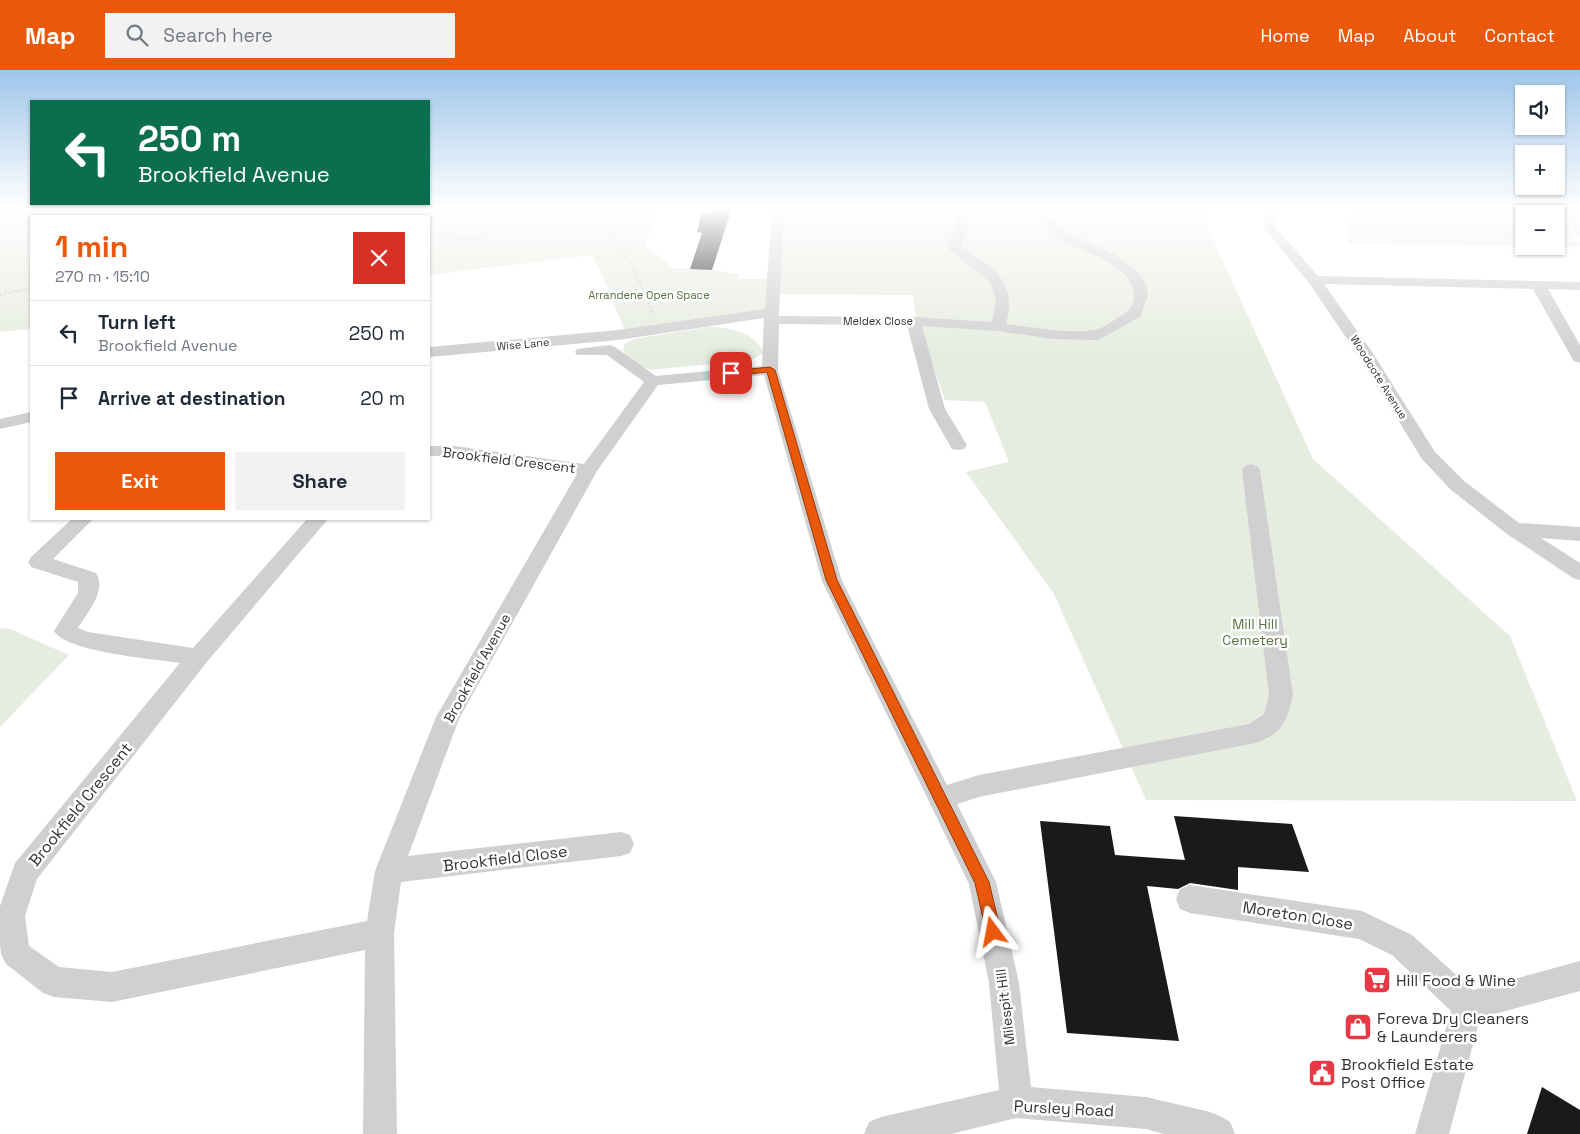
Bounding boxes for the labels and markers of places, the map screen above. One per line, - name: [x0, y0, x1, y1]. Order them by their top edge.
- pin: [710, 352, 752, 394]
- supermarket icon: Hill Food & Wine: [1362, 965, 1392, 995]
- place label: Hill Food & Wine: [1396, 970, 1516, 991]
- place label: Foreva Dry Cleaners & Launderers: [1377, 1008, 1529, 1047]
- shop icon: Foreva Dry Cleaners & Launderers: [1343, 1012, 1373, 1042]
- place label: Brookfield Estate Post Office: [1341, 1054, 1474, 1093]
- public building icon: Brookfield Estate Post Office: [1307, 1058, 1337, 1088]

